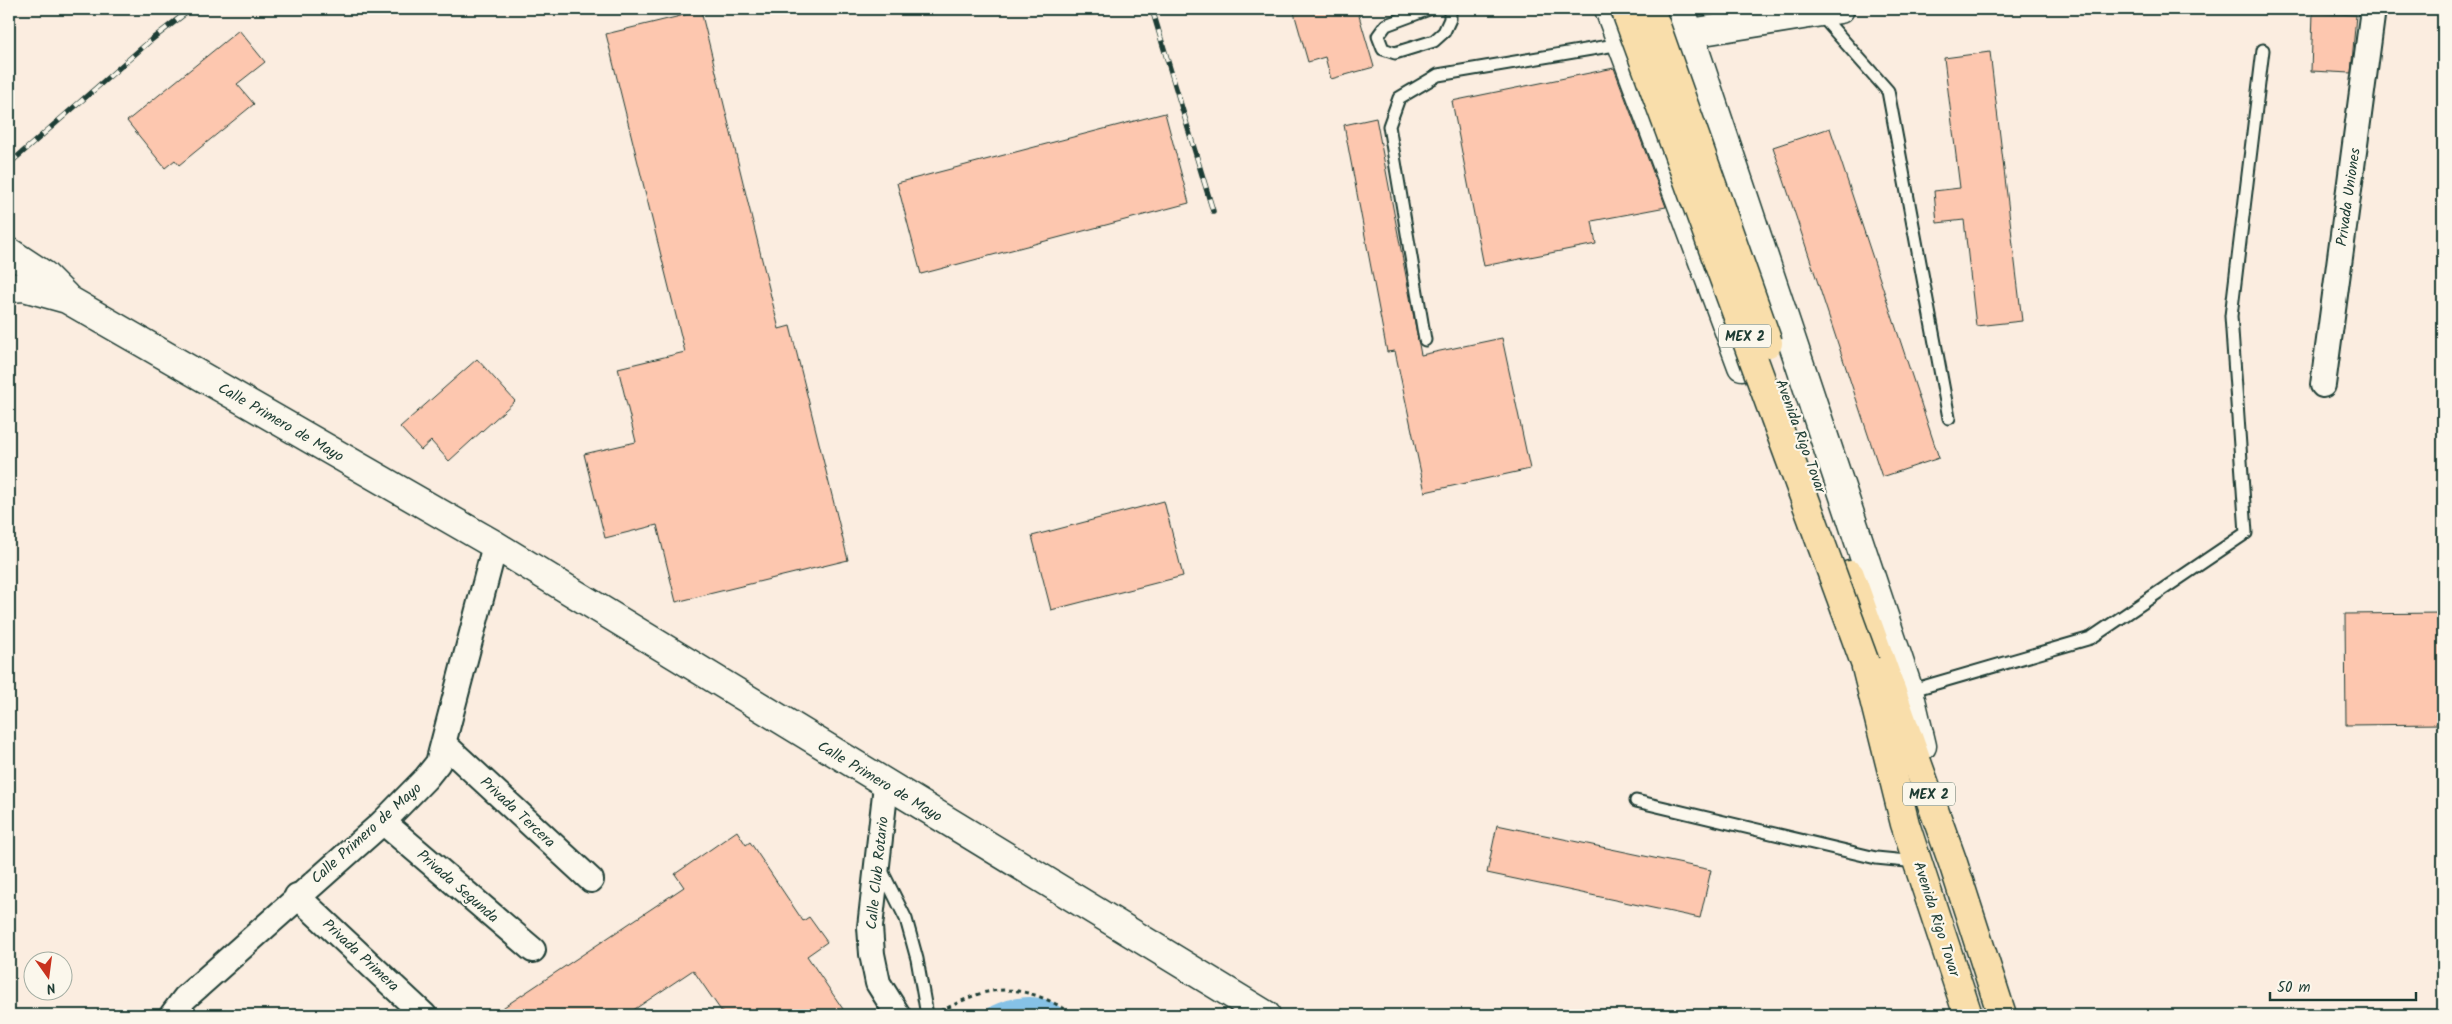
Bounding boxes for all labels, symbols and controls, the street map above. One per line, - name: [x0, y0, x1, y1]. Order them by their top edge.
- street label: Privada Uniones: [2330, 146, 2368, 248]
- road number: MEX 2: [1719, 324, 1771, 348]
- street label: Avenida Rigo Tovar: [1768, 376, 1832, 498]
- street label: Calle Primero de Mayo: [213, 377, 348, 469]
- street label: Calle Primero de Mayo: [812, 735, 947, 829]
- street label: Privada Tercera: [474, 771, 561, 854]
- street label: Calle Primero de Mayo: [306, 777, 428, 890]
- road number: MEX 2: [1903, 782, 1955, 806]
- street label: Calle Club Rotario: [860, 815, 896, 931]
- street label: Privada Segunda: [411, 844, 504, 929]
- street label: Avenida Rigo Tovar: [1906, 859, 1966, 981]
- street label: Privada Primera: [316, 914, 404, 998]
- north arrow: [22, 952, 72, 1002]
- scale bar: [2270, 969, 2416, 1001]
- text: N: [44, 976, 58, 999]
- text: 50 m: [2277, 976, 2311, 1000]

